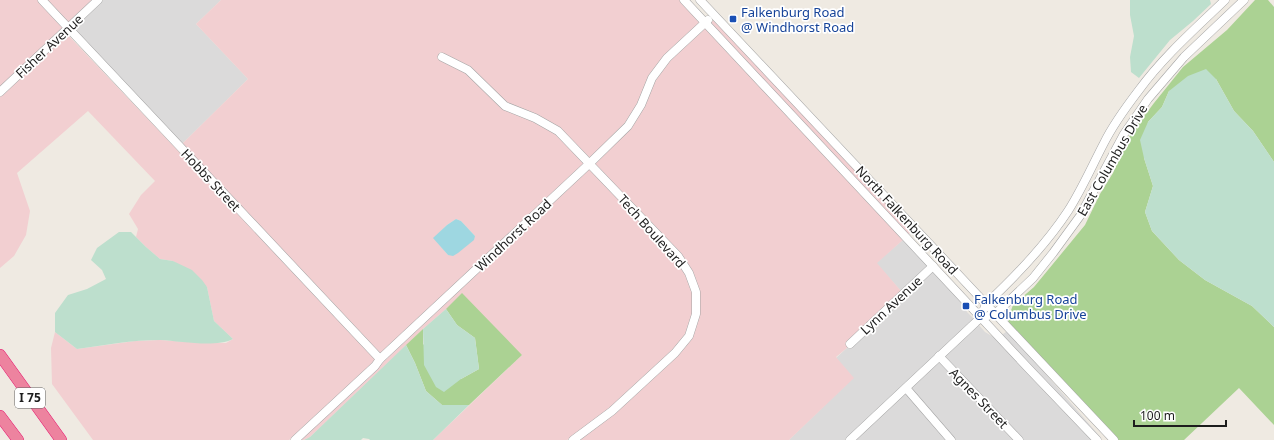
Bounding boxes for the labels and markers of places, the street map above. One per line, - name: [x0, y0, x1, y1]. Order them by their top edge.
- place label: Falkenburg Road @ Windhorst Road: [741, 3, 854, 36]
- marker: Falkenburg Road @ Windhorst Road: [728, 14, 738, 24]
- place label: Falkenburg Road @ Columbus Drive: [974, 290, 1086, 323]
- marker: Falkenburg Road @ Columbus Drive: [961, 301, 971, 311]

